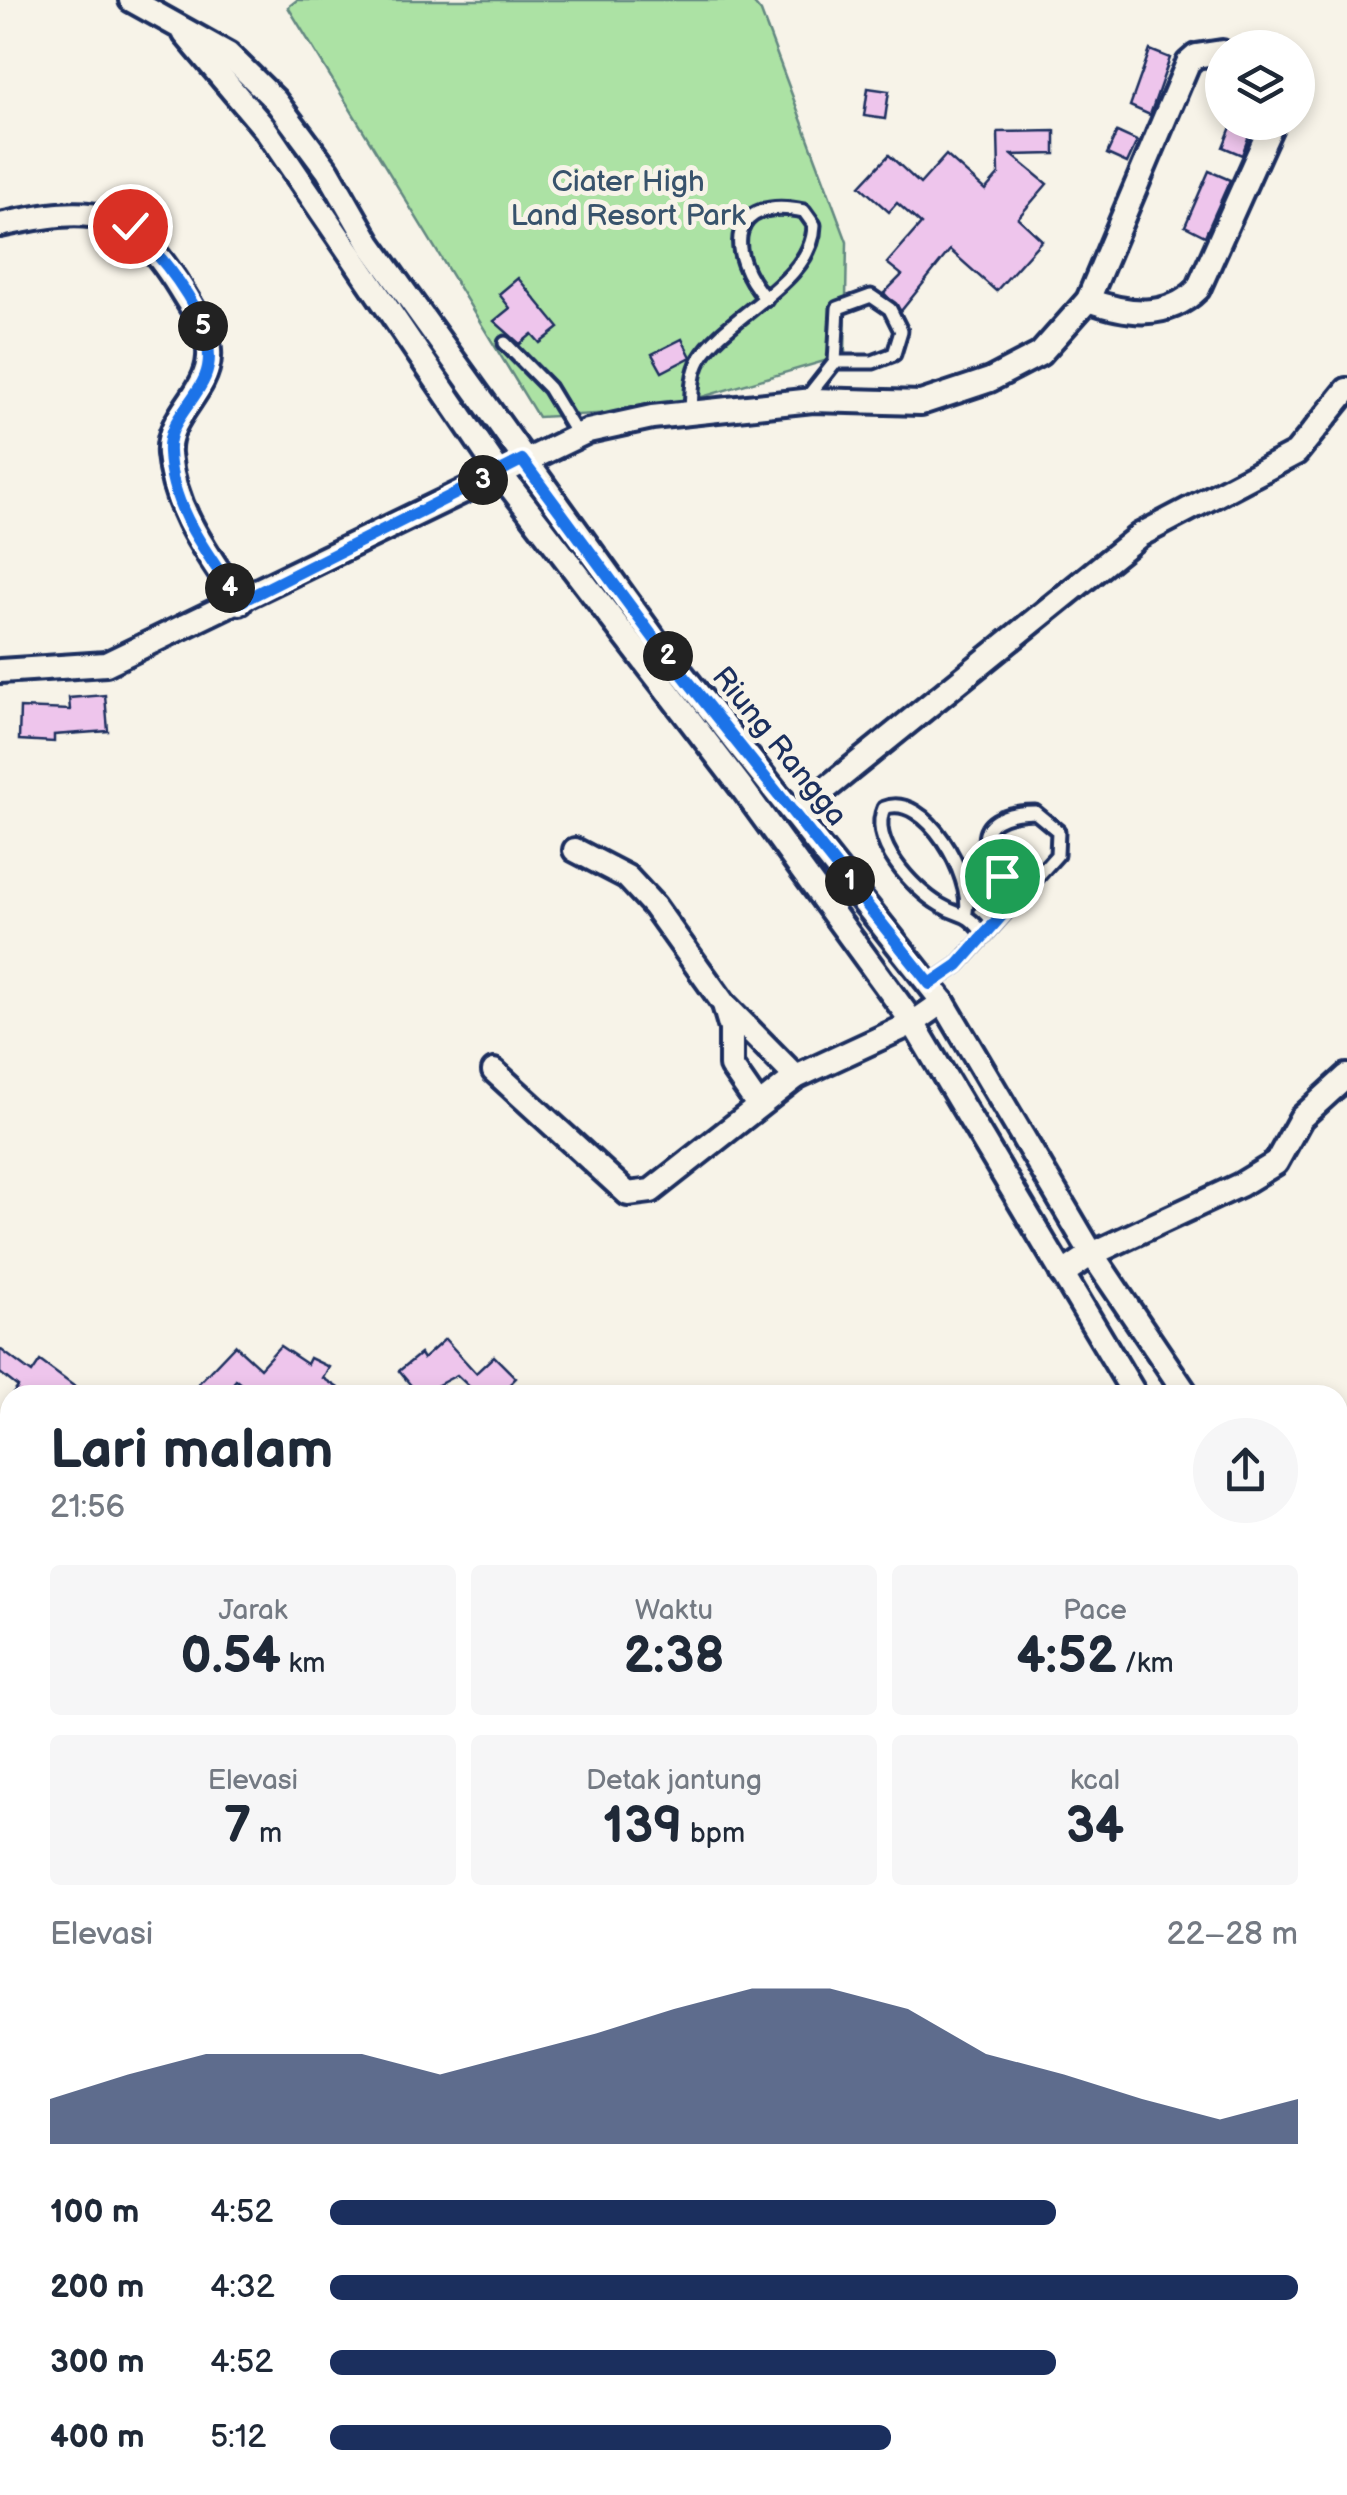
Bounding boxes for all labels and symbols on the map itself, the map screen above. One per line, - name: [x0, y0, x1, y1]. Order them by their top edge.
- park label: Ciater High Land Resort Park: [510, 164, 746, 234]
- pin: [88, 184, 173, 269]
- pin: 5: [178, 301, 228, 351]
- pin: 3: [458, 455, 508, 505]
- pin: 4: [205, 563, 255, 613]
- pin: 2: [643, 631, 693, 681]
- street label: Riung Rangga: [704, 660, 854, 833]
- pin: [960, 834, 1045, 919]
- pin: 1: [825, 856, 875, 906]

